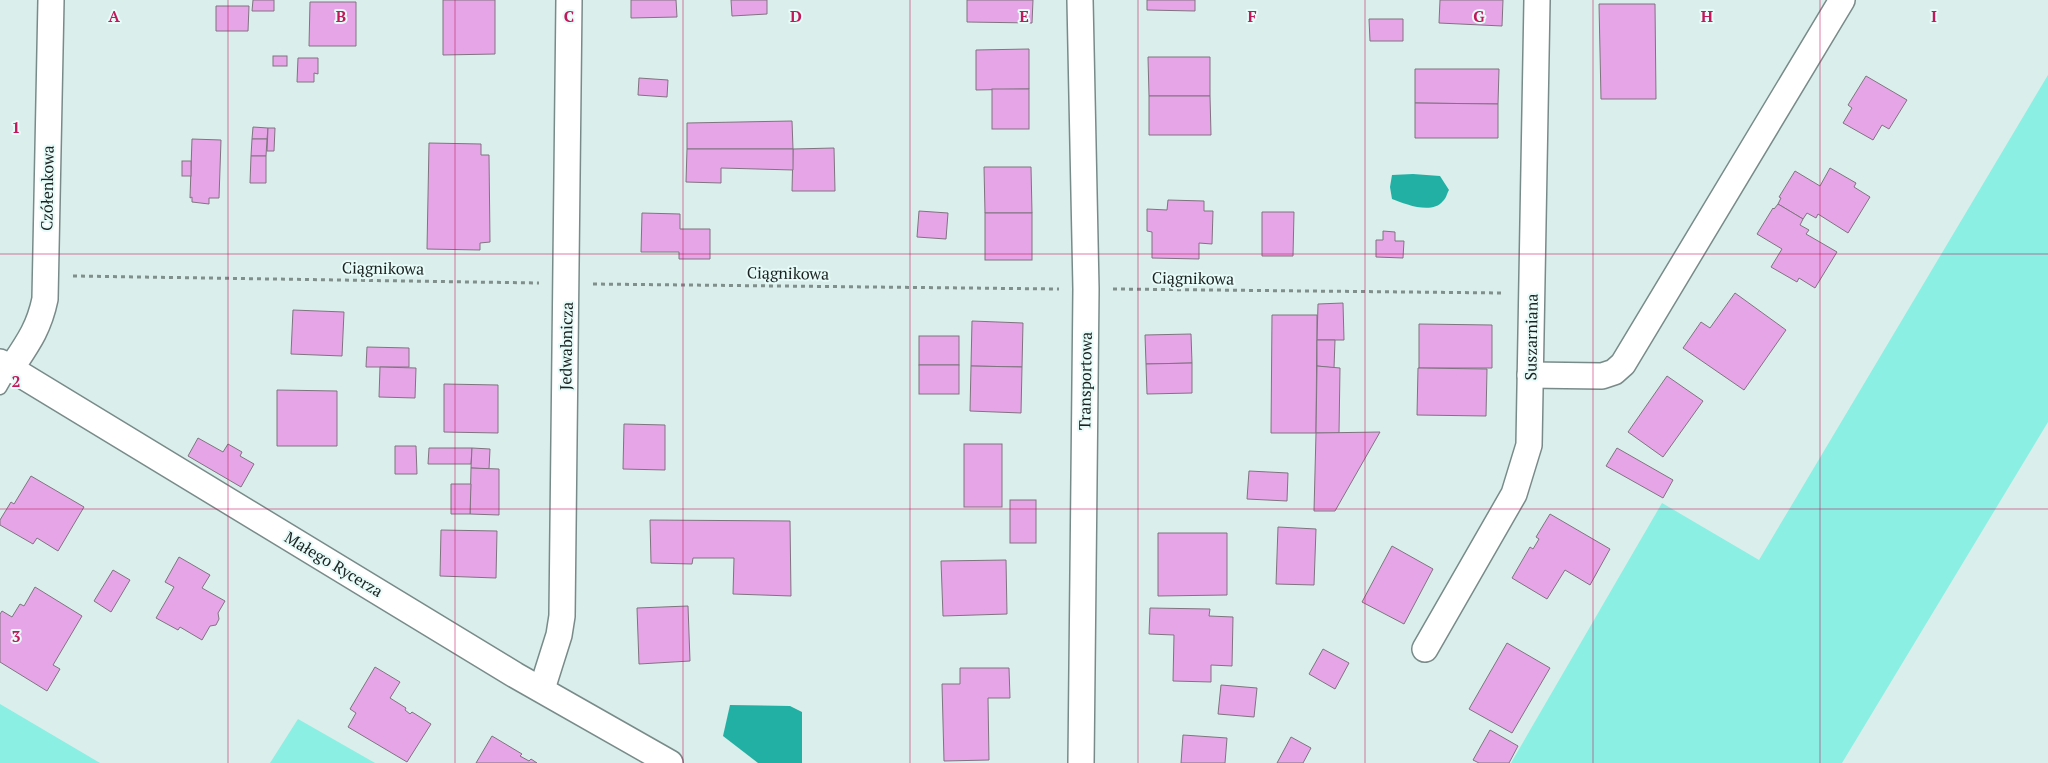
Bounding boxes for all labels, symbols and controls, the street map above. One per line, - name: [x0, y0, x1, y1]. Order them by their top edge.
- text: A: [108, 5, 120, 27]
- text: B: [336, 5, 346, 27]
- text: C: [564, 5, 574, 27]
- text: D: [790, 5, 802, 27]
- text: E: [1019, 5, 1029, 27]
- text: F: [1247, 5, 1257, 27]
- text: G: [1473, 5, 1485, 27]
- text: H: [1701, 5, 1713, 27]
- text: I: [1931, 5, 1937, 27]
- text: 1: [11, 116, 21, 138]
- street label: Czółenkowa: [35, 145, 59, 231]
- street label: Ciągnikowa: [342, 256, 424, 280]
- street label: Ciągnikowa: [747, 261, 829, 285]
- street label: Ciągnikowa: [1152, 266, 1234, 290]
- street label: Suszarniana: [1519, 293, 1543, 381]
- street label: Jedwabnicza: [554, 302, 578, 390]
- street label: Transportowa: [1073, 332, 1097, 430]
- text: 2: [11, 370, 21, 392]
- street label: Małego Rycerza: [281, 526, 387, 602]
- text: 3: [11, 625, 21, 647]

